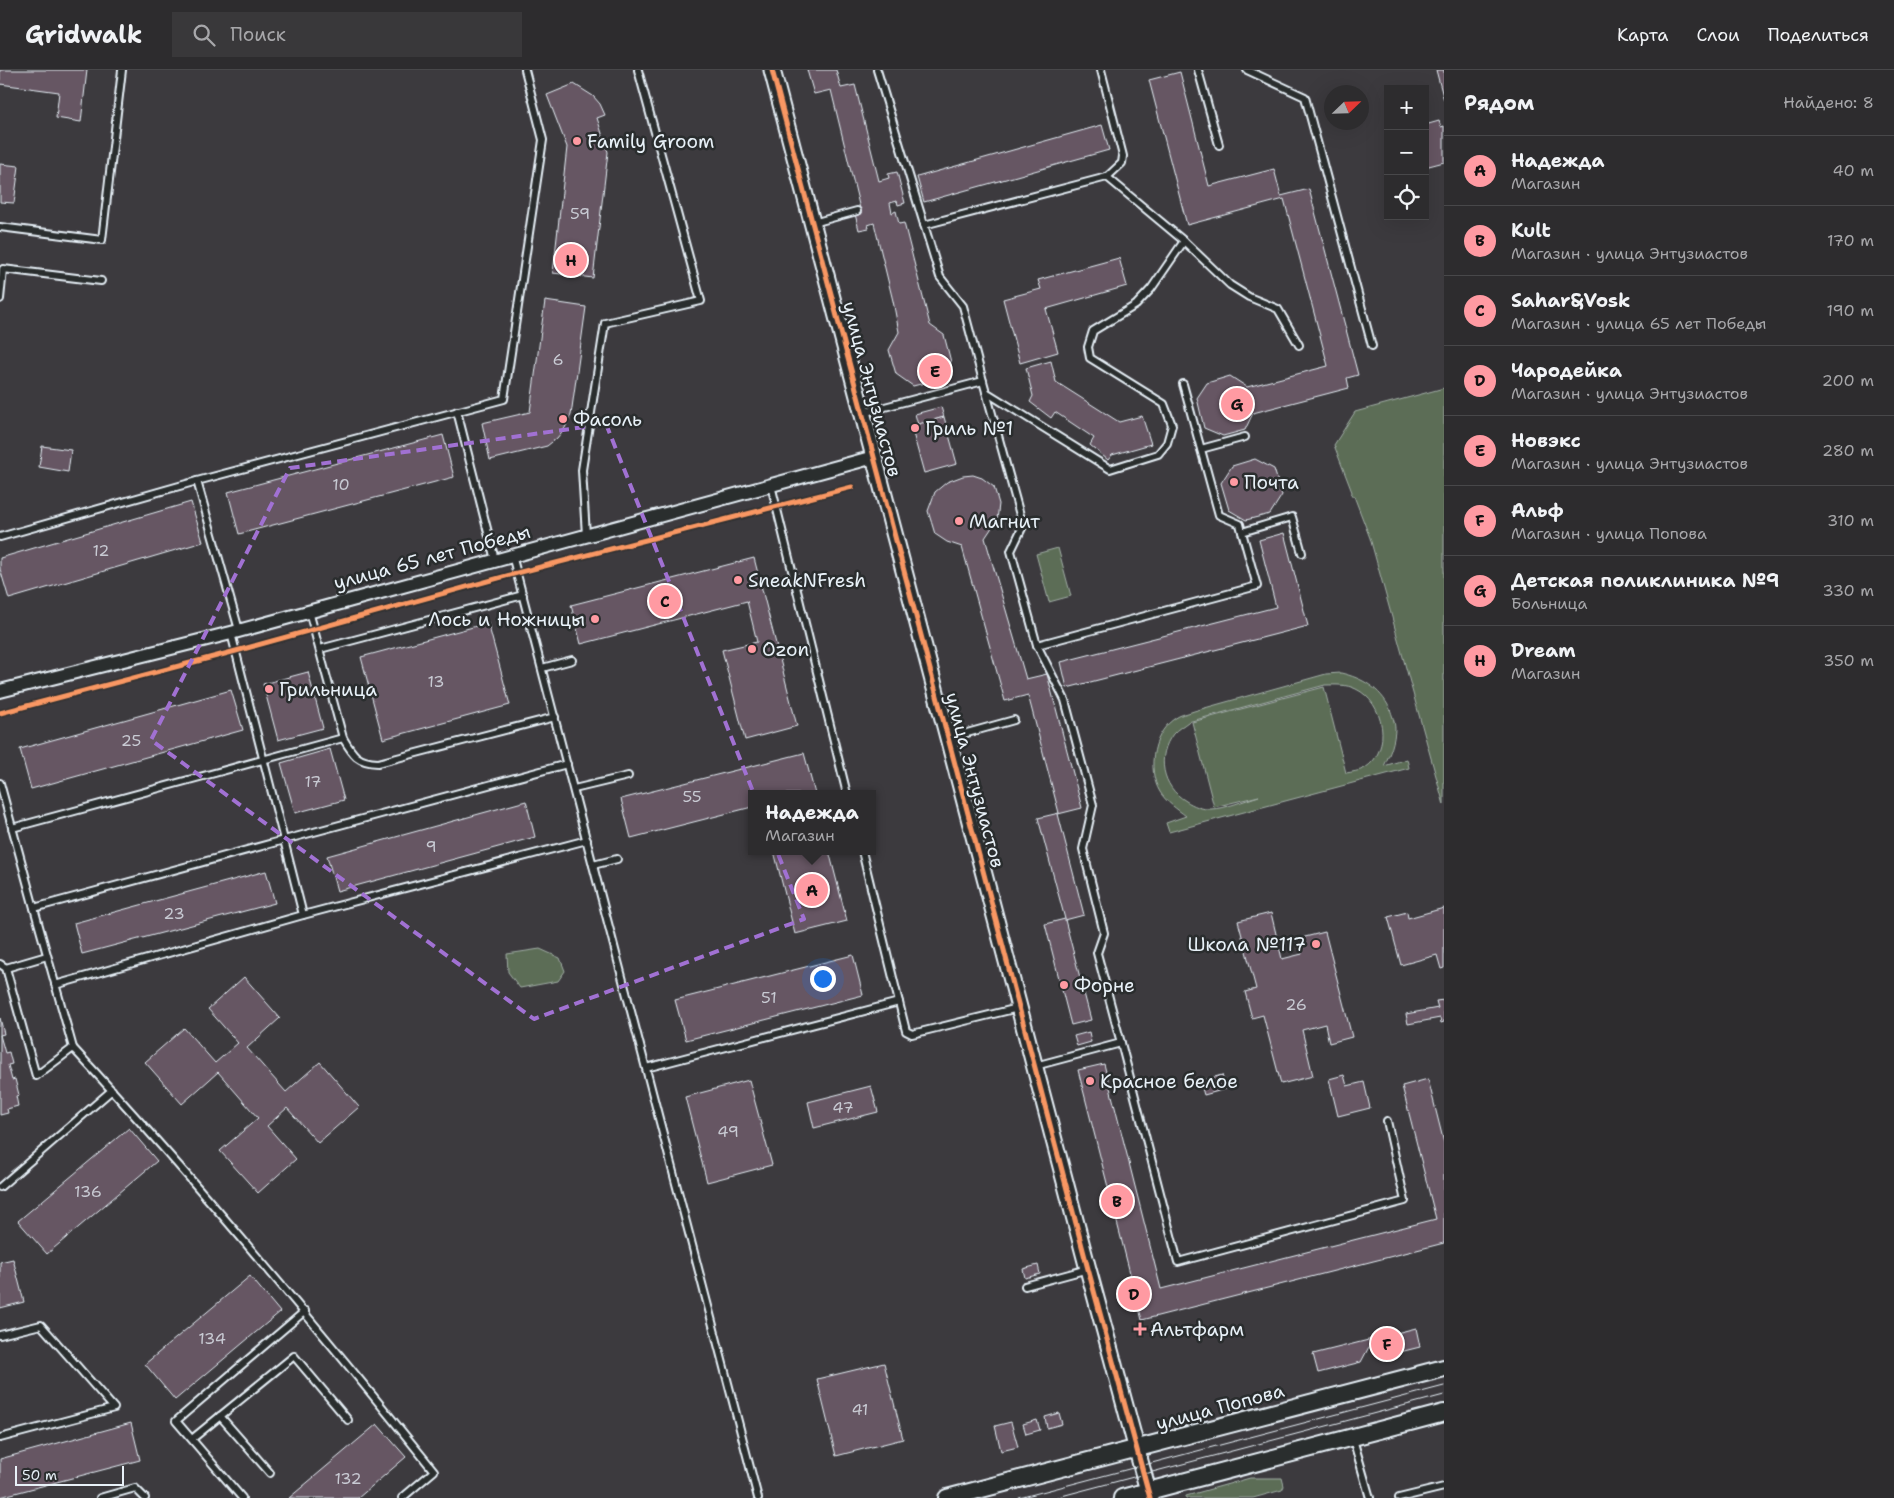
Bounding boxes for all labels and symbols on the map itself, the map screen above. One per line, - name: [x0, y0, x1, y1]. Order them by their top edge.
- north arrow: [1324, 85, 1369, 130]
- place label: Family Groom: [587, 129, 714, 154]
- marker: Family Groom: [571, 135, 583, 147]
- house number: 59: [570, 203, 590, 224]
- pin: H: [555, 241, 587, 279]
- street label: улица Энтузиастов: [837, 298, 907, 480]
- house number: 6: [552, 349, 564, 370]
- pin: E: [919, 352, 951, 390]
- pin: G: [1221, 385, 1253, 423]
- place label: Фасоль: [573, 407, 642, 432]
- marker: Фасоль: [557, 413, 569, 425]
- place label: Гриль №1: [925, 416, 1013, 441]
- marker: Гриль №1: [909, 422, 921, 434]
- place label: Почта: [1244, 470, 1299, 495]
- house number: 10: [332, 474, 350, 495]
- marker: Почта: [1228, 476, 1240, 488]
- place label: Магнит: [969, 509, 1040, 534]
- marker: Магнит: [953, 515, 965, 527]
- street label: улица 65 лет Победы: [331, 519, 533, 595]
- house number: 12: [92, 540, 110, 561]
- place label: SneakNFresh: [748, 568, 866, 593]
- marker: SneakNFresh: [732, 574, 744, 586]
- pin: C: [649, 582, 681, 620]
- place label: Лось и Ножницы: [428, 607, 585, 632]
- marker: Лось и Ножницы: [589, 613, 601, 625]
- place label: Ozon: [762, 637, 809, 662]
- marker: Ozon: [746, 643, 758, 655]
- house number: 13: [427, 671, 445, 692]
- place label: Грильница: [279, 677, 377, 702]
- marker: Грильница: [263, 683, 275, 695]
- street label: улица Энтузиастов: [940, 689, 1010, 871]
- house number: 25: [121, 730, 141, 751]
- house number: 17: [304, 771, 322, 792]
- house number: 55: [682, 786, 702, 807]
- house number: 9: [425, 836, 437, 857]
- pin: A: [796, 871, 828, 909]
- house number: 23: [163, 903, 185, 924]
- place label: Школа №117: [1187, 932, 1306, 957]
- marker: Школа №117: [1310, 938, 1322, 950]
- your location: [810, 966, 836, 992]
- place label: Форне: [1074, 973, 1135, 998]
- marker: Форне: [1058, 979, 1070, 991]
- house number: 51: [761, 987, 777, 1008]
- house number: 26: [1285, 994, 1307, 1015]
- place label: Красное белое: [1100, 1069, 1238, 1094]
- marker: Красное белое: [1084, 1075, 1096, 1087]
- house number: 47: [832, 1097, 854, 1118]
- house number: 49: [717, 1121, 739, 1142]
- house number: 136: [74, 1181, 102, 1202]
- pin: B: [1101, 1182, 1133, 1220]
- pin: D: [1118, 1275, 1150, 1313]
- place label: Альтфарм: [1150, 1317, 1244, 1342]
- marker: Альтфарм: [1134, 1323, 1146, 1335]
- pin: F: [1371, 1325, 1403, 1363]
- house number: 134: [198, 1328, 226, 1349]
- street label: улица Попова: [1153, 1378, 1287, 1436]
- house number: 41: [851, 1399, 869, 1420]
- scale bar: [15, 1463, 124, 1486]
- house number: 132: [334, 1468, 362, 1489]

